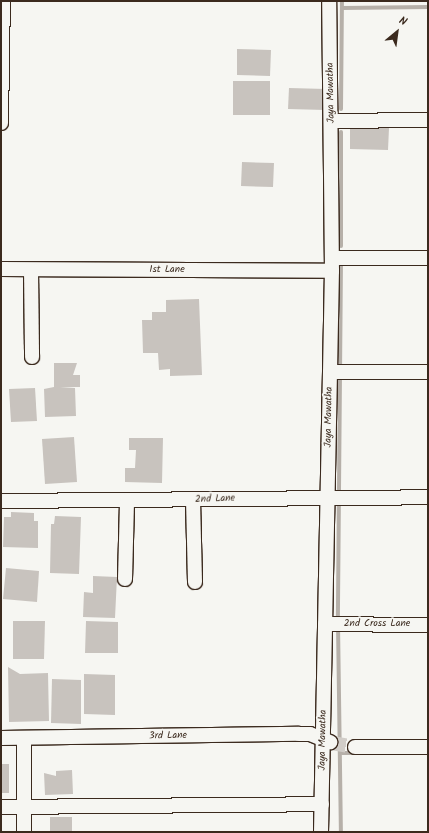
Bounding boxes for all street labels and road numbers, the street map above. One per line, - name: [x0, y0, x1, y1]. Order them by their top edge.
- street label: Jaya Mawatha: [324, 63, 338, 123]
- street label: 1st Lane: [149, 264, 185, 276]
- street label: Jaya Mawatha: [322, 387, 336, 447]
- street label: 2nd Lane: [195, 492, 235, 506]
- street label: 2nd Cross Lane: [344, 618, 410, 630]
- street label: Jaya Mawatha: [316, 710, 330, 770]
- street label: 3rd Lane: [149, 730, 187, 742]

